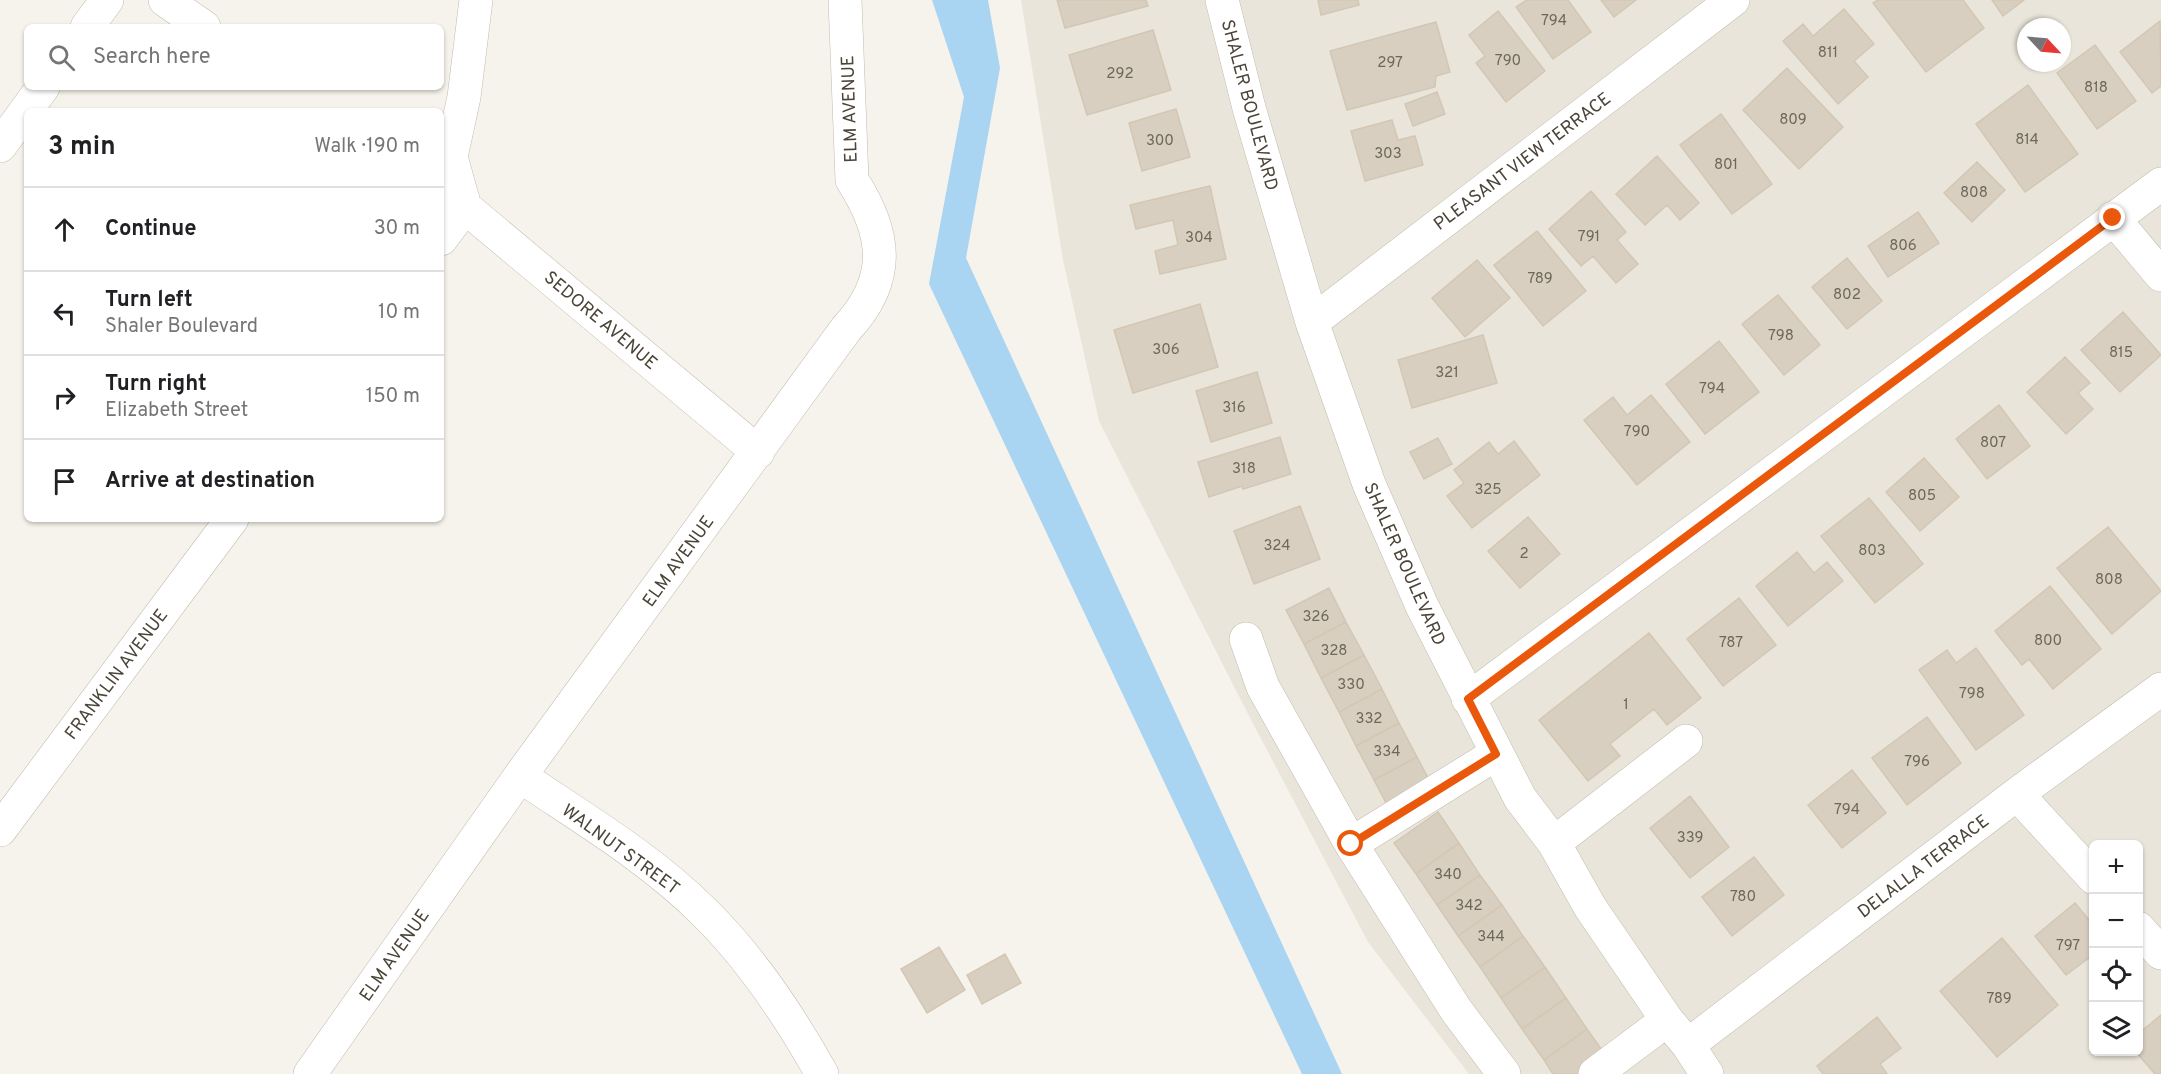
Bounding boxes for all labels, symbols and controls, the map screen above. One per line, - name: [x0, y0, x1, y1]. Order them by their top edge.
- house number: 794: [1541, 12, 1567, 31]
- street label: SHALER BOULEVARD: [1215, 17, 1282, 193]
- north arrow: [2017, 18, 2071, 72]
- search box: [24, 24, 444, 90]
- icon: search: [45, 41, 78, 74]
- text: Search here: [93, 44, 211, 71]
- house number: 811: [1818, 44, 1838, 63]
- house number: 790: [1495, 52, 1521, 71]
- house number: 297: [1377, 54, 1403, 73]
- street label: ELM AVENUE: [837, 55, 864, 163]
- house number: 292: [1106, 65, 1134, 84]
- house number: 818: [2084, 79, 2108, 98]
- street label: PLEASANT VIEW TERRACE: [1430, 88, 1616, 236]
- house number: 809: [1779, 111, 1807, 130]
- text: 3 min: [48, 131, 116, 164]
- house number: 814: [2015, 131, 2039, 150]
- house number: 300: [1146, 132, 1174, 151]
- text: Walk · 190 m: [314, 134, 420, 160]
- house number: 303: [1374, 145, 1402, 164]
- house number: 801: [1714, 156, 1738, 175]
- house number: 808: [1960, 184, 1988, 203]
- route end: [2099, 204, 2125, 230]
- icon: ahead: [48, 213, 81, 246]
- text: Continue: [105, 216, 196, 243]
- text: 30 m: [374, 216, 420, 242]
- house number: 791: [1578, 228, 1600, 247]
- house number: 304: [1185, 229, 1213, 248]
- house number: 806: [1889, 237, 1917, 256]
- street label: SEDORE AVENUE: [538, 267, 662, 375]
- house number: 789: [1527, 270, 1553, 289]
- house number: 802: [1833, 286, 1861, 305]
- text: Turn left: [105, 287, 193, 314]
- icon: left: [48, 297, 81, 330]
- text: 10 m: [378, 300, 420, 326]
- text: Shaler Boulevard: [105, 314, 258, 340]
- house number: 798: [1768, 327, 1794, 346]
- house number: 306: [1152, 341, 1180, 360]
- house number: 815: [2109, 344, 2133, 363]
- house number: 321: [1435, 364, 1459, 383]
- text: Turn right: [105, 371, 207, 398]
- house number: 794: [1699, 380, 1725, 399]
- icon: right: [48, 381, 81, 414]
- text: 150 m: [366, 384, 420, 410]
- text: Elizabeth Street: [105, 398, 248, 424]
- house number: 316: [1222, 399, 1246, 418]
- house number: 790: [1624, 423, 1650, 442]
- house number: 807: [1980, 434, 2006, 453]
- house number: 318: [1232, 460, 1256, 479]
- icon: arrive: [48, 465, 81, 498]
- text: Arrive at destination: [105, 468, 315, 495]
- street label: SHALER BOULEVARD: [1357, 480, 1450, 650]
- house number: 325: [1474, 481, 1502, 500]
- house number: 805: [1908, 487, 1936, 506]
- street label: ELM AVENUE: [638, 512, 720, 612]
- house number: 324: [1263, 537, 1291, 556]
- house number: 803: [1858, 542, 1886, 561]
- house number: 2: [1519, 545, 1529, 564]
- house number: 808: [2095, 571, 2123, 590]
- street label: FRANKLIN AVENUE: [60, 605, 174, 745]
- house number: 326: [1303, 608, 1329, 627]
- house number: 800: [2034, 632, 2062, 651]
- house number: 787: [1719, 634, 1743, 653]
- house number: 328: [1320, 642, 1348, 661]
- house number: 330: [1337, 676, 1365, 695]
- house number: 798: [1959, 685, 1985, 704]
- house number: 1: [1623, 696, 1629, 715]
- house number: 332: [1356, 710, 1382, 729]
- house number: 334: [1373, 743, 1401, 762]
- house number: 796: [1904, 753, 1930, 772]
- street label: WALNUT STREET: [557, 800, 684, 901]
- house number: 794: [1834, 801, 1860, 820]
- street label: DELALLA TERRACE: [1854, 810, 1994, 924]
- house number: 339: [1677, 829, 1703, 848]
- route start: [1337, 830, 1363, 856]
- map controls: [2089, 840, 2143, 1056]
- button: +: [2089, 840, 2143, 894]
- house number: 340: [1434, 866, 1462, 885]
- house number: 780: [1730, 888, 1756, 907]
- button: −: [2089, 894, 2143, 948]
- house number: 342: [1455, 897, 1483, 916]
- street label: ELM AVENUE: [355, 905, 435, 1006]
- house number: 344: [1477, 928, 1505, 947]
- house number: 797: [2056, 937, 2080, 956]
- button: locate: [2089, 948, 2143, 1002]
- house number: 789: [1986, 990, 2012, 1009]
- button: layers: [2089, 1002, 2143, 1056]

